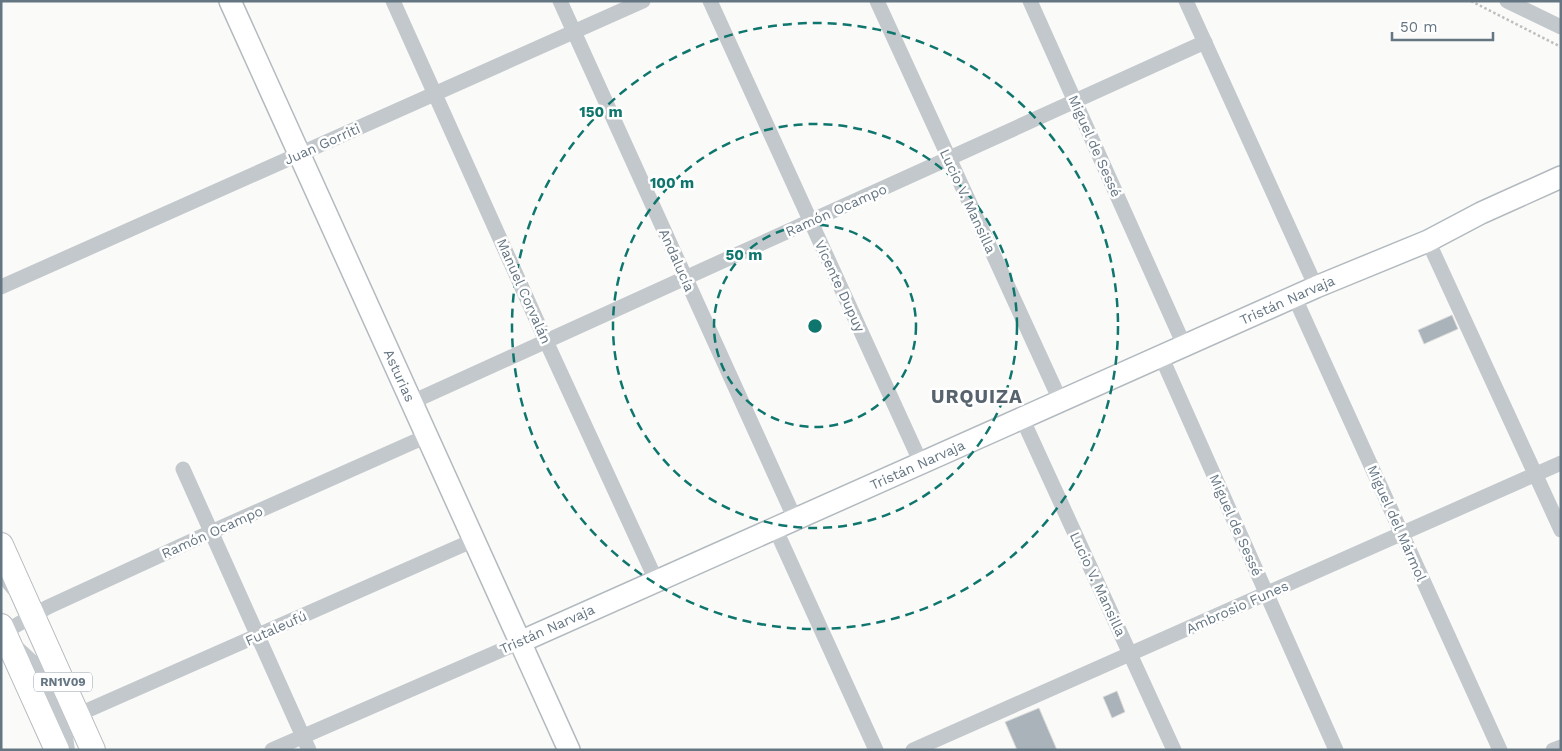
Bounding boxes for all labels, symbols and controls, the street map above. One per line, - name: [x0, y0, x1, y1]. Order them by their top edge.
- scale bar: [1392, 10, 1493, 42]
- text: 50 m: [1400, 18, 1437, 36]
- street label: Miguel de Sessé: [1065, 93, 1125, 199]
- text: 150 m: [579, 103, 623, 121]
- street label: Juan Gorriti: [282, 120, 362, 168]
- street label: Lucio V. Mansilla: [937, 146, 999, 256]
- text: 100 m: [650, 174, 694, 192]
- street label: Ramón Ocampo: [783, 180, 889, 240]
- street label: Andalucía: [656, 226, 698, 294]
- street label: Manuel Corvalán: [494, 236, 554, 346]
- street label: Vicente Dupuy: [812, 238, 869, 335]
- text: 50 m: [726, 246, 762, 264]
- street label: Tristán Narvaja: [1237, 272, 1337, 328]
- centre of rings: [806, 317, 824, 335]
- street label: Asturias: [381, 347, 418, 404]
- district label: URQUIZA: [931, 385, 1023, 408]
- street label: Tristán Narvaja: [867, 437, 967, 493]
- street label: Miguel del Mármol: [1364, 462, 1430, 584]
- street label: Miguel de Sessé: [1206, 472, 1266, 578]
- street label: Ramón Ocampo: [159, 502, 265, 562]
- street label: Lucio V. Mansilla: [1067, 529, 1129, 639]
- street label: Ambrosio Funes: [1183, 577, 1291, 637]
- street label: Tristán Narvaja: [497, 601, 597, 657]
- street label: Futaleufú: [243, 607, 309, 649]
- road number: RN1V09: [34, 672, 92, 692]

